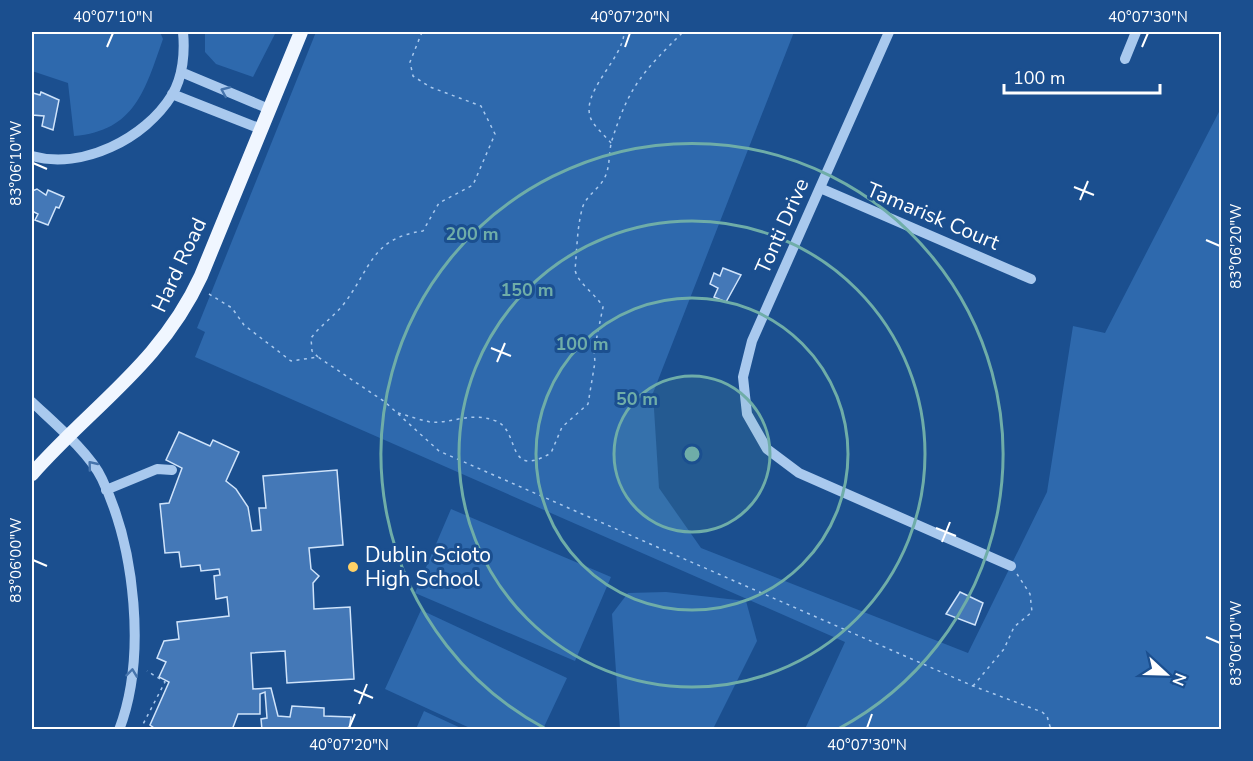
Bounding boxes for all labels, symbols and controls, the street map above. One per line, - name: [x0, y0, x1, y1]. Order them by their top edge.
- text: 40°07'10"N: [73, 7, 153, 27]
- text: 40°07'20"N: [590, 7, 670, 27]
- text: 40°07'30"N: [1108, 7, 1188, 27]
- scale bar: [1004, 57, 1160, 95]
- text: 100 m: [1013, 66, 1065, 90]
- one-way arrow: [221, 86, 232, 98]
- text: 83°06'10"W: [6, 120, 26, 206]
- street label: Tonti Drive: [748, 174, 816, 278]
- street label: Tamarisk Court: [862, 175, 1004, 257]
- text: 83°06'20"W: [1226, 203, 1246, 289]
- street label: Hard Road: [145, 213, 213, 317]
- text: 200 m: [445, 222, 499, 246]
- text: 150 m: [500, 278, 554, 302]
- text: 100 m: [555, 332, 609, 356]
- text: 50 m: [616, 387, 658, 411]
- centre of rings: [682, 444, 702, 464]
- one-way arrow: [88, 461, 99, 472]
- text: 83°06'00"W: [6, 517, 26, 603]
- place label: Dublin Scioto High School: [365, 541, 491, 593]
- marker: Dublin Scioto High School: [346, 560, 360, 574]
- text: 83°06'10"W: [1226, 600, 1246, 686]
- north arrow: [1136, 644, 1196, 704]
- one-way arrow: [126, 668, 138, 677]
- text: N: [1167, 670, 1191, 689]
- text: 40°07'20"N: [309, 735, 389, 755]
- text: 40°07'30"N: [827, 735, 907, 755]

